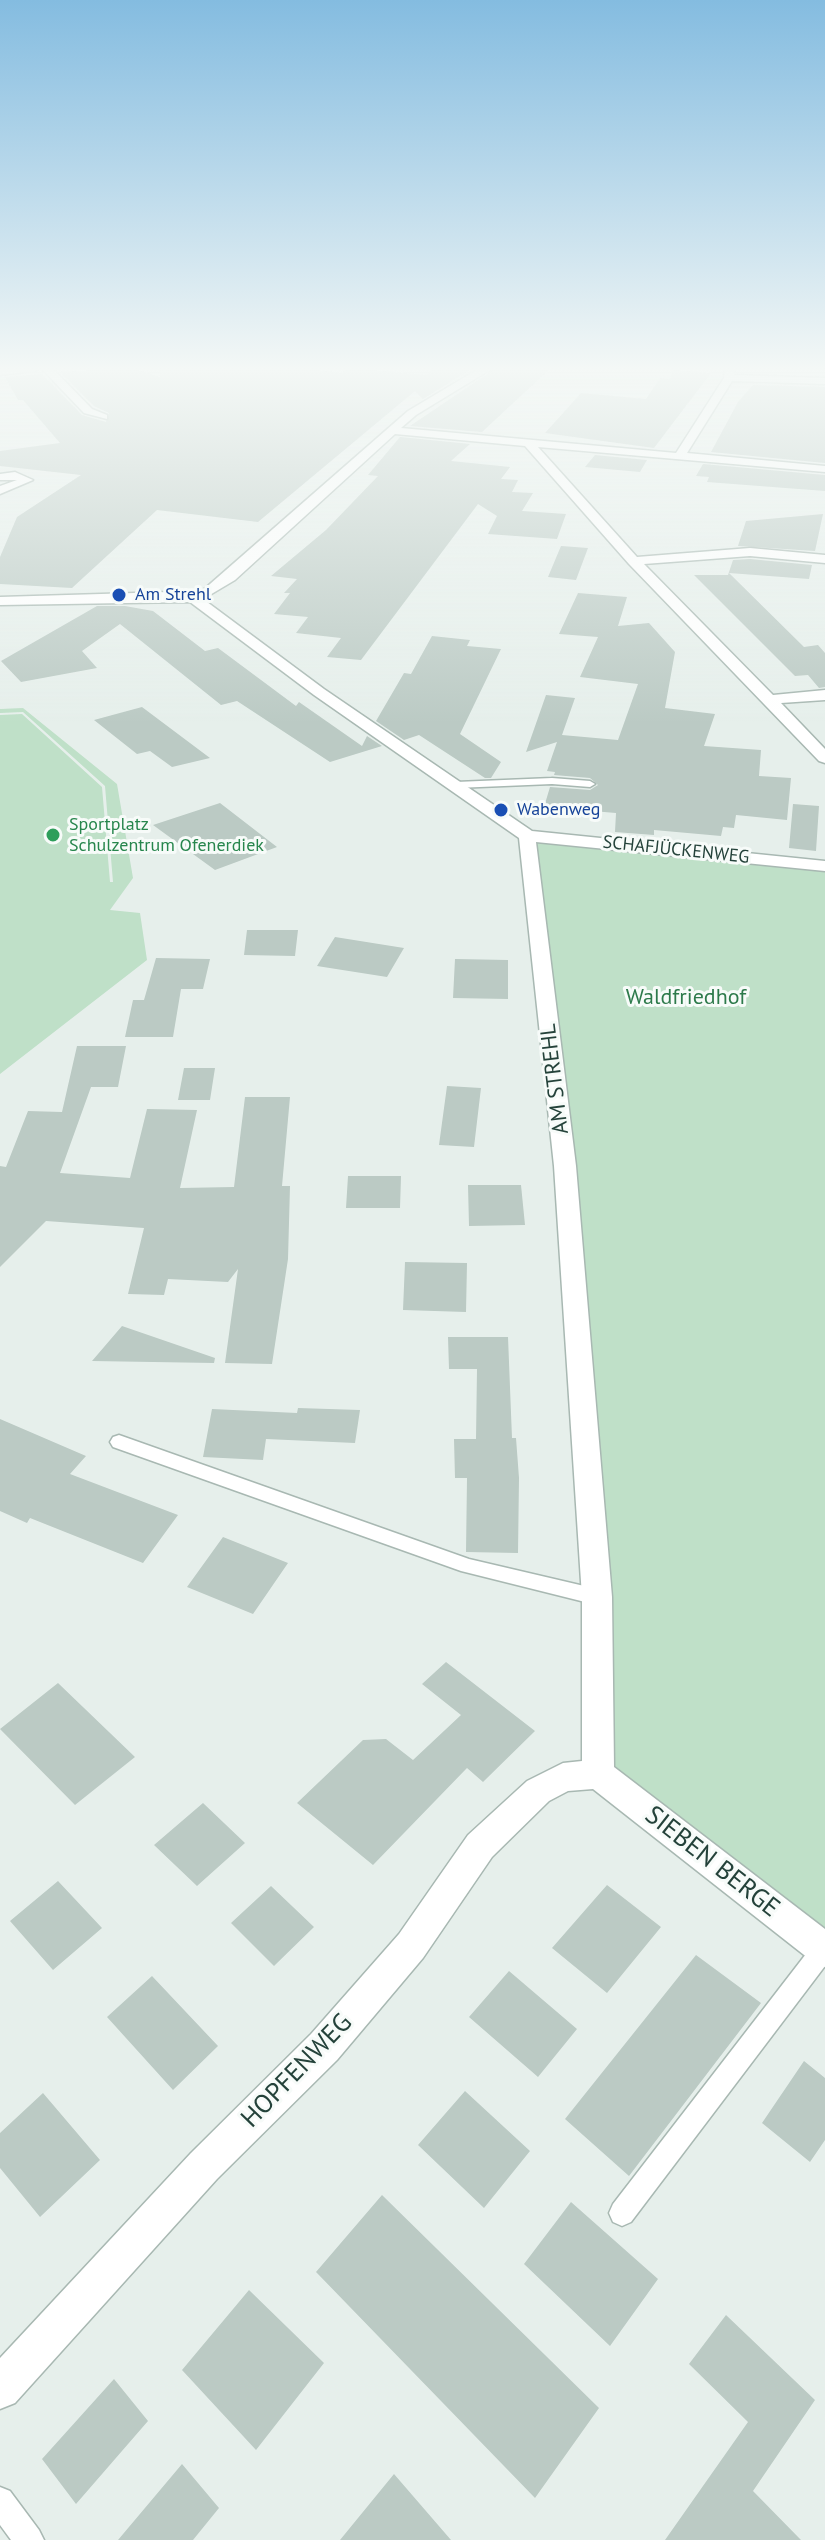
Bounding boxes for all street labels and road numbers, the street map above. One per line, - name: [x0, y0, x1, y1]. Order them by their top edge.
- street label: SCHAFJÜCKENWEG: [602, 832, 750, 868]
- street label: AM STREHL: [535, 1022, 575, 1136]
- street label: SIEBEN BERGE: [639, 1800, 785, 1924]
- street label: HOPFENWEG: [235, 2008, 359, 2134]

